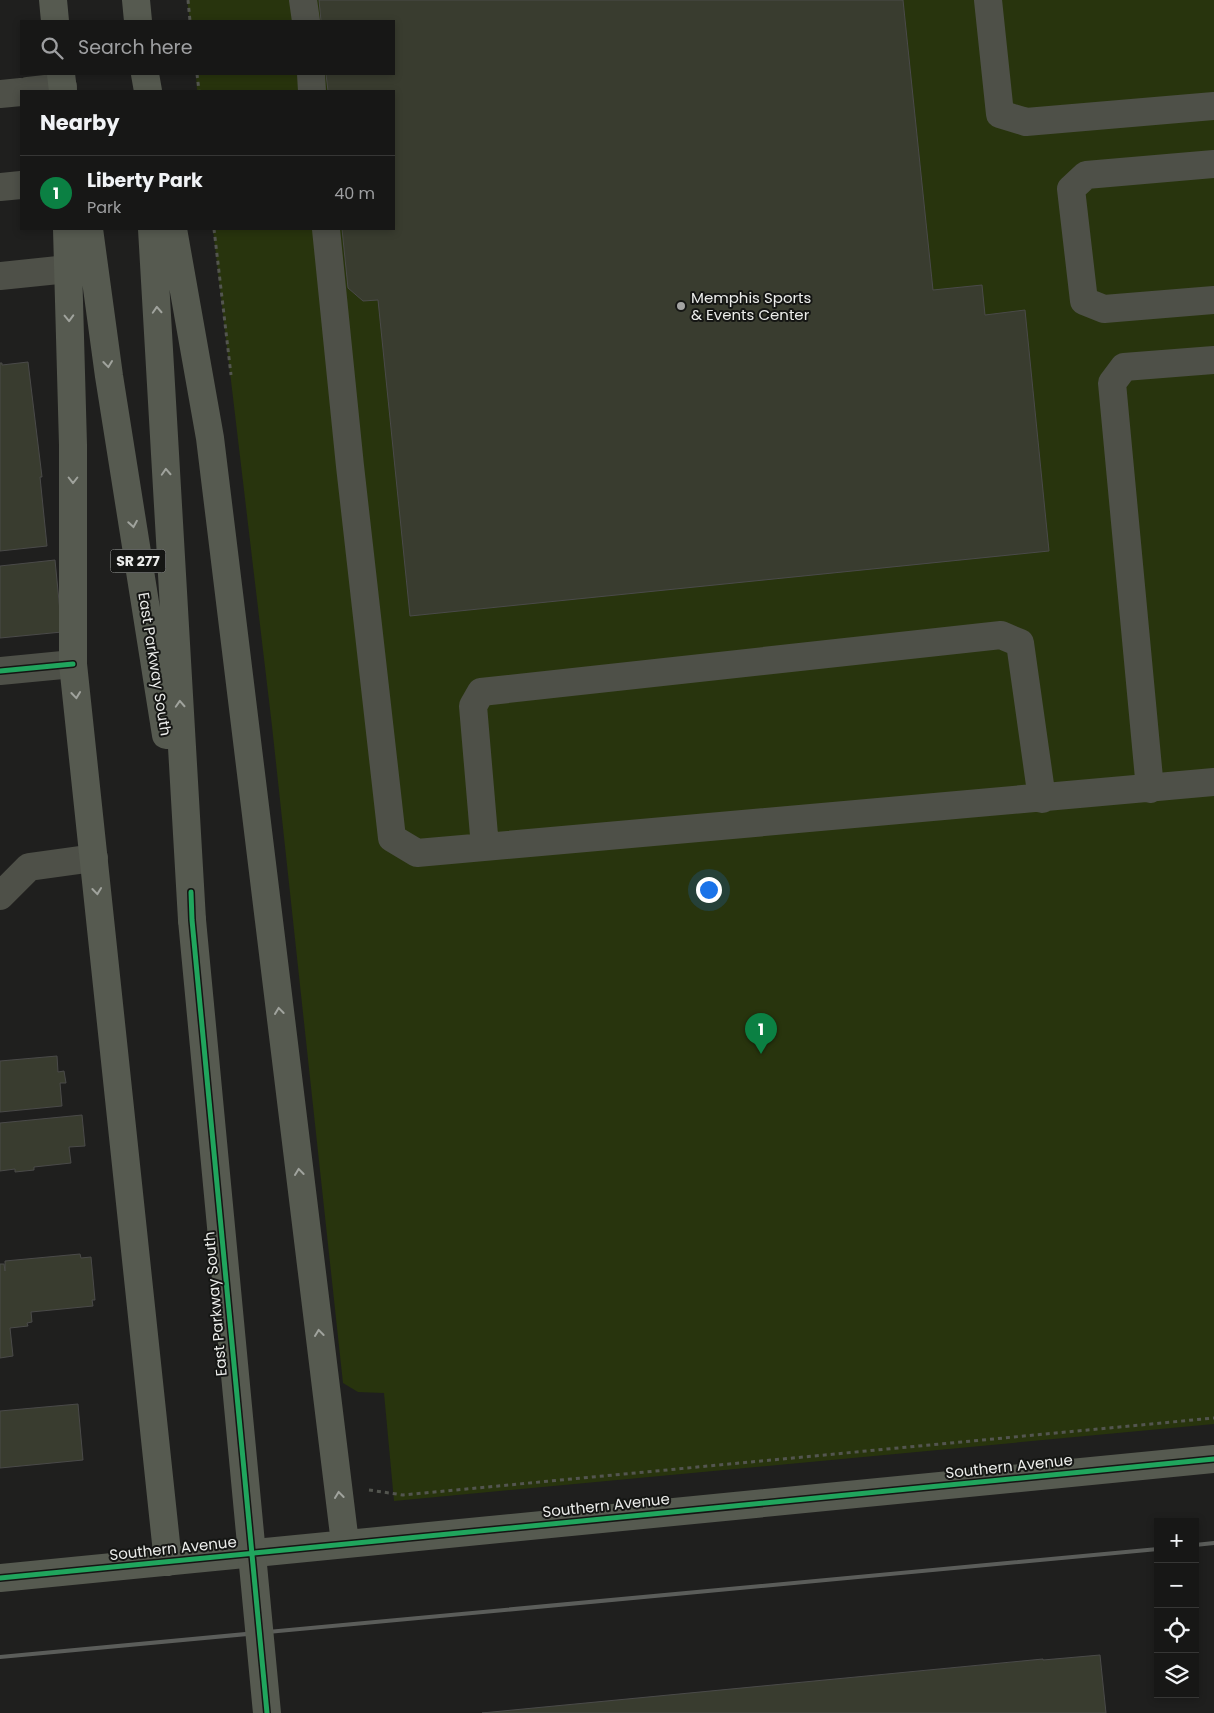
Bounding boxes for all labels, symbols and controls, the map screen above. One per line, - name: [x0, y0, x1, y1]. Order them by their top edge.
- search box: [20, 20, 395, 75]
- icon: search: [38, 34, 66, 62]
- text: Search here: [78, 34, 192, 61]
- text: Nearby: [40, 108, 120, 137]
- text: Liberty Park: [87, 167, 203, 194]
- text: 1: [53, 182, 59, 205]
- text: 40 m: [334, 182, 375, 205]
- text: Park: [87, 196, 121, 219]
- place label: Memphis Sports & Events Center: [691, 287, 812, 325]
- marker: Memphis Sports & Events Center: [675, 300, 687, 312]
- one-way arrow: [151, 305, 162, 313]
- one-way arrow: [64, 314, 75, 322]
- one-way arrow: [102, 359, 112, 368]
- one-way arrow: [161, 467, 172, 475]
- one-way arrow: [68, 476, 78, 484]
- one-way arrow: [127, 520, 137, 529]
- road number: SR 277: [110, 550, 166, 572]
- street label: East Parkway South: [133, 591, 177, 737]
- one-way arrow: [70, 691, 81, 699]
- one-way arrow: [174, 700, 185, 708]
- your location: [696, 877, 722, 903]
- one-way arrow: [91, 888, 102, 896]
- one-way arrow: [274, 1007, 285, 1015]
- pin: 1: [745, 1013, 777, 1054]
- one-way arrow: [294, 1168, 305, 1176]
- street label: East Parkway South: [198, 1231, 232, 1377]
- one-way arrow: [314, 1329, 325, 1337]
- street label: Southern Avenue: [944, 1449, 1074, 1483]
- street label: Southern Avenue: [541, 1488, 671, 1522]
- one-way arrow: [334, 1490, 345, 1498]
- map controls: [1154, 1518, 1199, 1698]
- button: +: [1154, 1518, 1199, 1563]
- street label: Southern Avenue: [108, 1531, 238, 1565]
- button: −: [1154, 1563, 1199, 1608]
- button: locate: [1154, 1608, 1199, 1653]
- button: layers: [1154, 1653, 1199, 1698]

